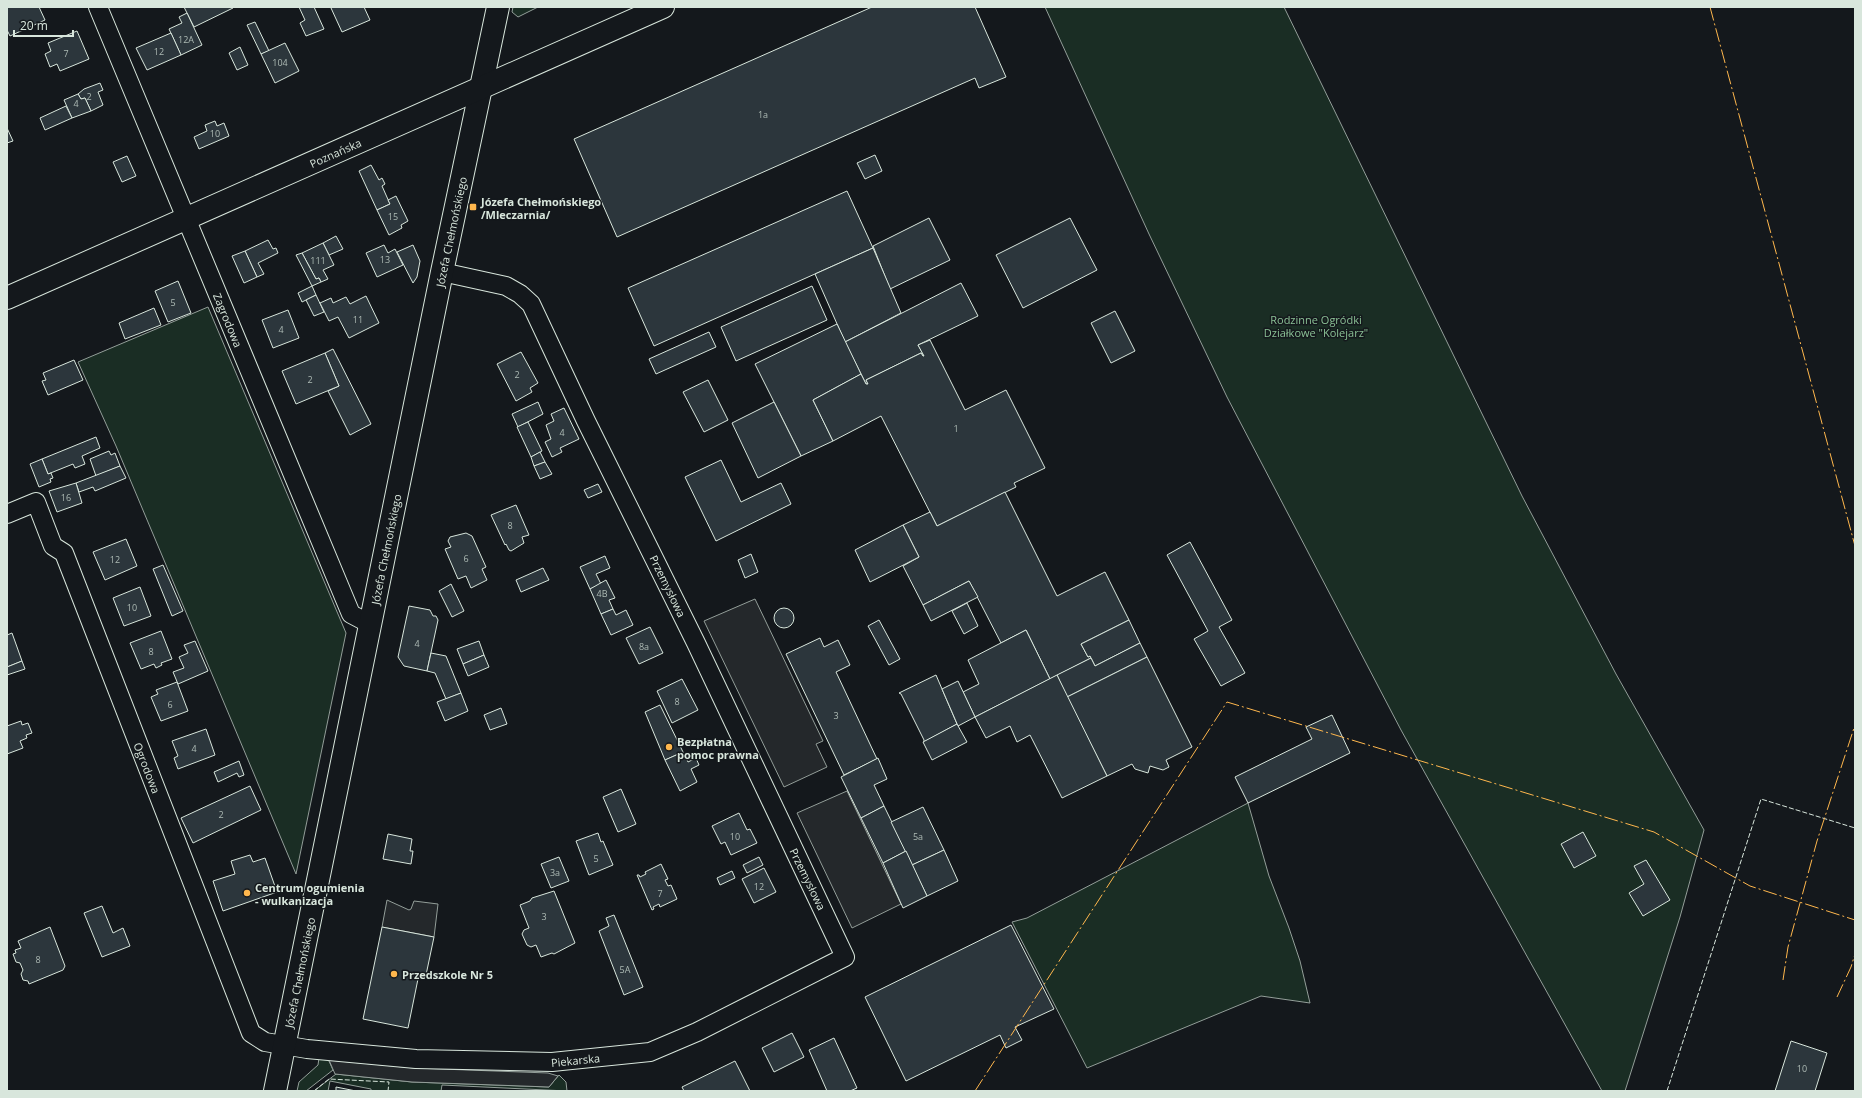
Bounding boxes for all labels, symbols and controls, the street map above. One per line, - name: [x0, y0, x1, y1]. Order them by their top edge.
- scale bar: [14, 12, 73, 38]
- text: 20 m: [20, 17, 48, 34]
- house number: 12A: [178, 33, 194, 46]
- house number: 12: [154, 45, 164, 58]
- house number: 7: [63, 47, 69, 60]
- house number: 104: [272, 56, 288, 69]
- house number: 2: [86, 90, 92, 103]
- house number: 4: [73, 97, 79, 110]
- house number: 1a: [758, 108, 768, 121]
- house number: 10: [210, 127, 220, 140]
- street label: Poznańska: [307, 134, 363, 170]
- street label: Józefa Chełmońskiego: [431, 175, 470, 289]
- place label: Józefa Chełmońskiego /Mleczarnia/: [480, 194, 601, 222]
- marker: Józefa Chełmońskiego /Mleczarnia/: [468, 202, 478, 212]
- house number: 15: [388, 210, 398, 223]
- house number: 13: [380, 253, 390, 266]
- house number: 111: [310, 254, 326, 267]
- street label: Zagrodowa: [210, 290, 246, 349]
- house number: 5: [170, 296, 176, 309]
- park label: Rodzinne Ogródki Działkowe "Kolejarz": [1264, 312, 1368, 340]
- house number: 11: [353, 313, 363, 326]
- house number: 4: [278, 323, 284, 336]
- house number: 2: [514, 368, 520, 381]
- house number: 2: [307, 373, 313, 386]
- house number: 1: [953, 422, 959, 435]
- house number: 4: [559, 426, 565, 439]
- house number: 16: [61, 491, 71, 504]
- street label: Józefa Chełmońskiego: [367, 492, 404, 607]
- house number: 8: [507, 519, 513, 532]
- house number: 6: [463, 552, 469, 565]
- street label: Przemysłowa: [646, 552, 690, 620]
- house number: 12: [110, 553, 120, 566]
- house number: 4B: [597, 587, 608, 600]
- house number: 10: [127, 601, 137, 614]
- house number: 4: [414, 637, 420, 650]
- house number: 8a: [639, 640, 649, 653]
- house number: 8: [148, 645, 154, 658]
- house number: 8: [674, 695, 680, 708]
- house number: 6: [167, 698, 173, 711]
- house number: 3: [833, 709, 839, 722]
- place label: Bezpłatna pomoc prawna: [677, 734, 759, 762]
- street label: Ogrodowa: [131, 740, 164, 795]
- house number: 4: [191, 742, 197, 755]
- marker: Bezpłatna pomoc prawna: [664, 742, 674, 752]
- house number: 2: [218, 808, 224, 821]
- house number: 10: [730, 830, 740, 843]
- house number: 5a: [913, 830, 923, 843]
- street label: Przemysłowa: [786, 845, 830, 913]
- house number: 5: [593, 852, 599, 865]
- house number: 3a: [550, 866, 560, 879]
- place label: Centrum ogumienia - wulkanizacja: [255, 880, 365, 908]
- house number: 12: [754, 880, 764, 893]
- house number: 7: [657, 887, 663, 900]
- marker: Centrum ogumienia - wulkanizacja: [242, 888, 252, 898]
- house number: 3: [541, 910, 547, 923]
- street label: Józefa Chełmońskiego: [280, 915, 318, 1030]
- house number: 8: [35, 953, 41, 966]
- house number: 5A: [620, 963, 631, 976]
- place label: Przedszkole Nr 5: [402, 967, 493, 982]
- marker: Przedszkole Nr 5: [389, 969, 399, 979]
- street label: Piekarska: [550, 1050, 601, 1070]
- house number: 10: [1797, 1062, 1807, 1075]

